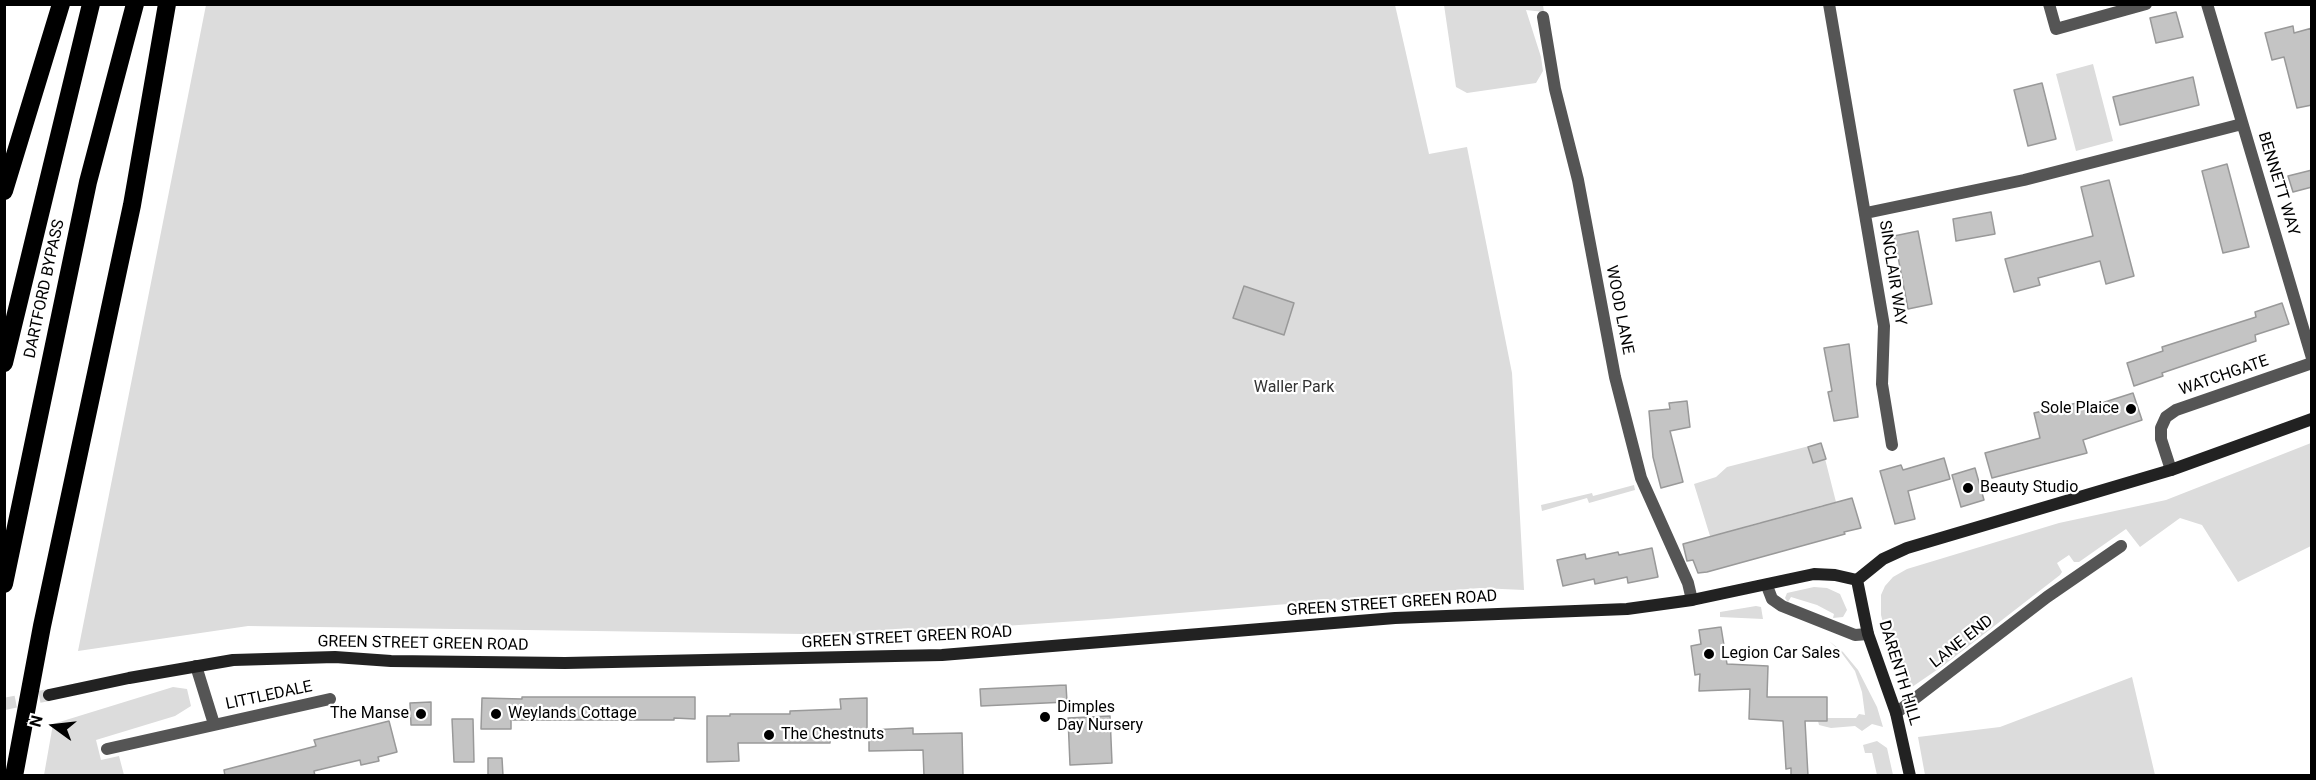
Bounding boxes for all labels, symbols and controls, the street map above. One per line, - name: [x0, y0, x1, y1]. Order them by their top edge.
- street label: BENNETT WAY: [2253, 130, 2303, 238]
- street label: DARTFORD BYPASS: [21, 218, 69, 360]
- street label: SINCLAIR WAY: [1874, 219, 1910, 327]
- street label: WOOD LANE: [1601, 264, 1637, 356]
- street label: WATCHGATE: [2177, 352, 2271, 400]
- park label: Waller Park: [1254, 378, 1334, 398]
- place label: Sole Plaice: [2041, 399, 2119, 419]
- marker: Sole Plaice: [2124, 402, 2138, 416]
- place label: Beauty Studio: [1980, 478, 2078, 498]
- marker: Beauty Studio: [1961, 481, 1975, 495]
- street label: GREEN STREET GREEN ROAD: [1286, 587, 1498, 621]
- street label: LANE END: [1927, 611, 1997, 673]
- street label: DARENTH HILL: [1874, 618, 1924, 728]
- street label: GREEN STREET GREEN ROAD: [801, 623, 1013, 653]
- street label: GREEN STREET GREEN ROAD: [317, 633, 529, 655]
- place label: Legion Car Sales: [1721, 644, 1840, 664]
- marker: Legion Car Sales: [1702, 647, 1716, 661]
- street label: LITTLEDALE: [224, 677, 314, 715]
- north arrow: [24, 696, 84, 756]
- place label: Dimples Day Nursery: [1057, 698, 1143, 736]
- place label: The Manse: [330, 704, 409, 724]
- place label: Weylands Cottage: [508, 704, 637, 724]
- marker: The Manse: [414, 707, 428, 721]
- marker: Weylands Cottage: [489, 707, 503, 721]
- marker: Dimples Day Nursery: [1038, 710, 1052, 724]
- text: N: [25, 713, 47, 729]
- place label: The Chestnuts: [781, 725, 884, 745]
- marker: The Chestnuts: [762, 728, 776, 742]

